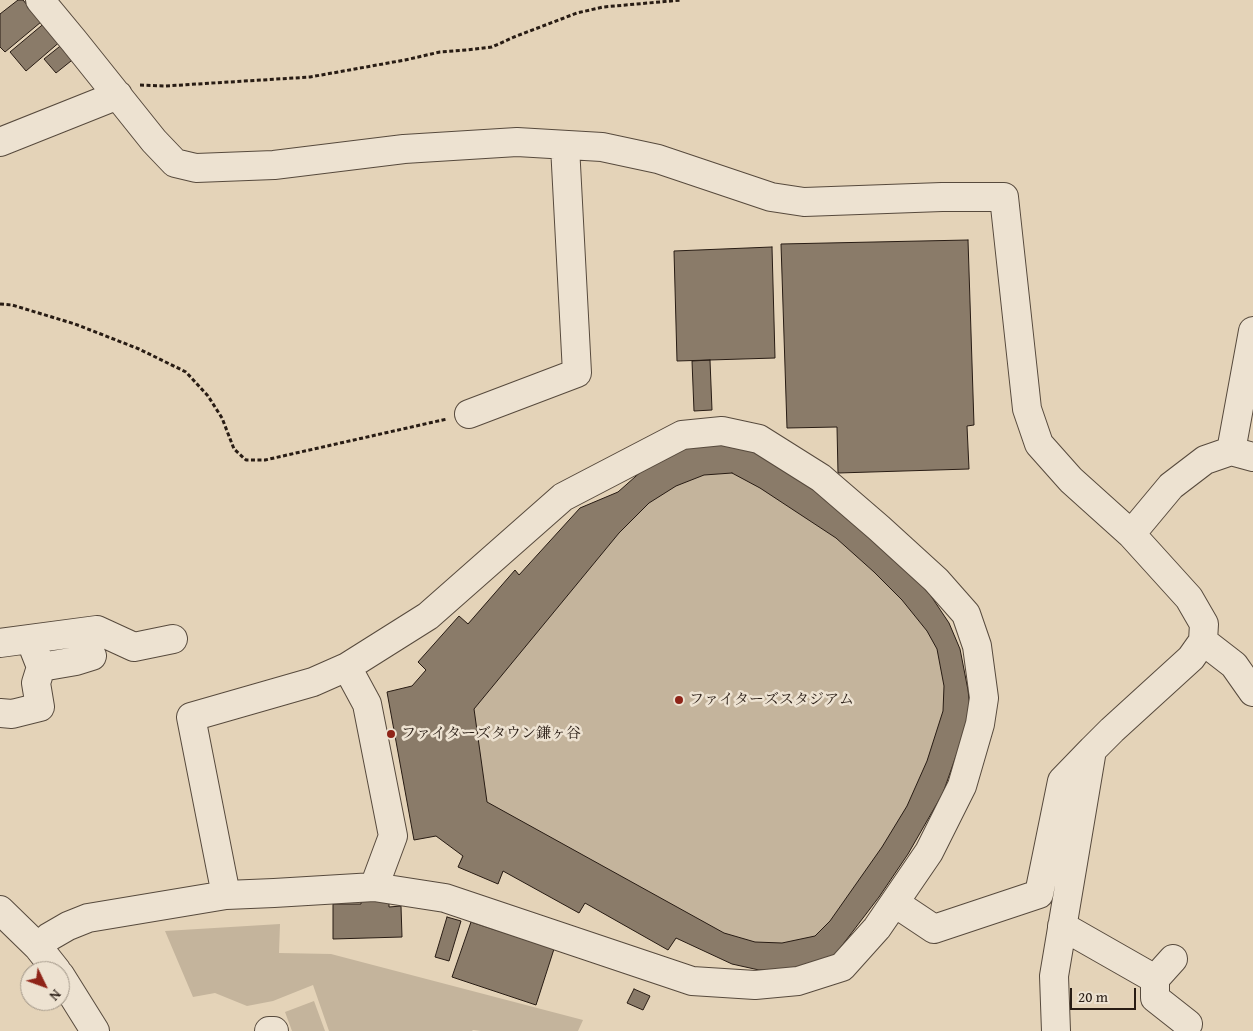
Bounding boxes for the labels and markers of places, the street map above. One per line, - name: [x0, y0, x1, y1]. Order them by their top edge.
- place label: ファイターズスタジアム: [689, 691, 854, 709]
- marker: ファイターズスタジアム: [673, 694, 685, 706]
- place label: ファイターズタウン鎌ヶ谷: [401, 725, 581, 743]
- marker: ファイターズタウン鎌ヶ谷: [385, 728, 397, 740]

